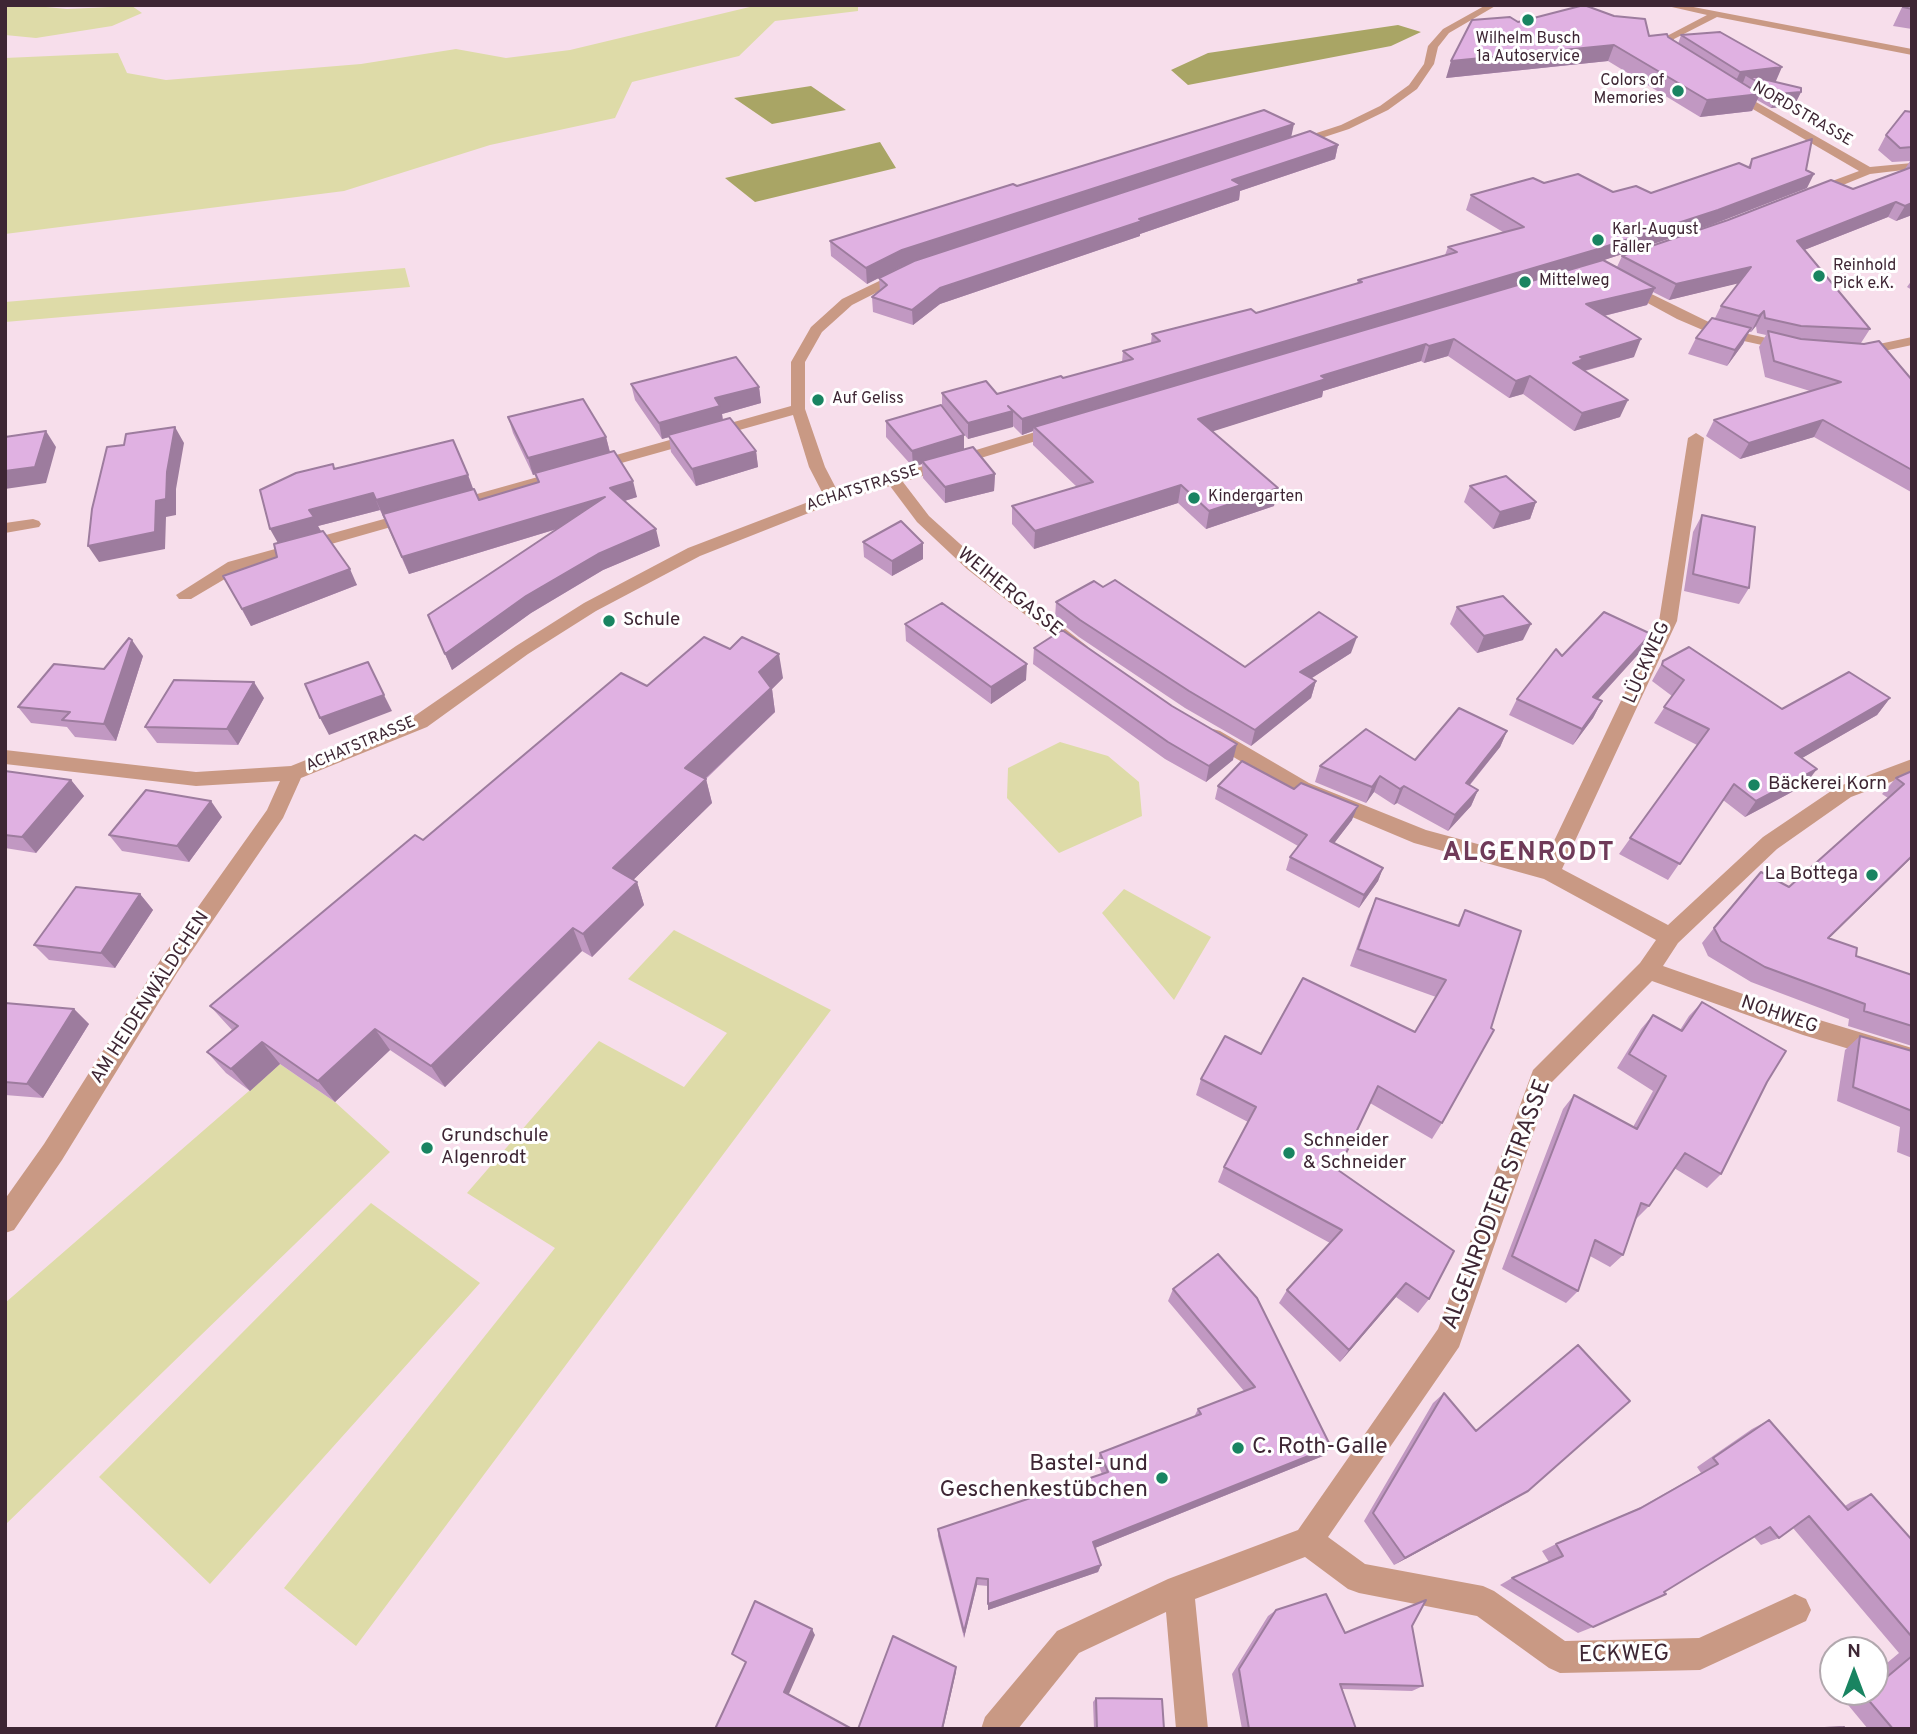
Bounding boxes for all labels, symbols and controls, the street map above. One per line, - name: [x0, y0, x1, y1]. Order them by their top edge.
- marker: Wilhelm Busch 1a Autoservice: [1520, 12, 1536, 28]
- place label: Wilhelm Busch 1a Autoservice: [1476, 30, 1580, 68]
- place label: Colors of Memories: [1594, 72, 1664, 110]
- street label: NORDSTRASSE: [1748, 79, 1856, 151]
- marker: Colors of Memories: [1670, 83, 1686, 99]
- place label: Karl-August Faller: [1612, 221, 1699, 259]
- marker: Karl-August Faller: [1590, 232, 1606, 248]
- place label: Reinhold Pick e.K.: [1833, 257, 1896, 295]
- marker: Reinhold Pick e.K.: [1811, 268, 1827, 284]
- place label: Mittelweg: [1539, 272, 1610, 292]
- marker: Mittelweg: [1517, 274, 1533, 290]
- place label: Auf Geliss: [832, 390, 904, 410]
- marker: Auf Geliss: [810, 392, 826, 408]
- street label: ACHATSTRASSE: [804, 462, 922, 516]
- place label: Kindergarten: [1208, 488, 1303, 508]
- marker: Kindergarten: [1186, 490, 1202, 506]
- street label: WEIHERGASSE: [952, 544, 1066, 642]
- place label: Schule: [623, 610, 680, 632]
- marker: Schule: [601, 613, 617, 629]
- street label: LÜCKWEG: [1620, 618, 1676, 708]
- street label: ACHATSTRASSE: [303, 713, 419, 777]
- place label: Bäckerei Korn: [1768, 774, 1887, 796]
- marker: Bäckerei Korn: [1746, 777, 1762, 793]
- district label: ALGENRODT: [1444, 839, 1614, 871]
- place label: La Bottega: [1765, 864, 1858, 886]
- marker: La Bottega: [1864, 867, 1880, 883]
- street label: AM HEIDENWÄLDCHEN: [87, 908, 215, 1088]
- street label: NOHWEG: [1738, 992, 1820, 1040]
- street label: ALGENRODTER STRASSE: [1438, 1076, 1558, 1334]
- place label: Grundschule Algenrodt: [441, 1126, 549, 1170]
- place label: Schneider & Schneider: [1303, 1131, 1406, 1175]
- marker: Grundschule Algenrodt: [419, 1140, 435, 1156]
- marker: Schneider & Schneider: [1281, 1145, 1297, 1161]
- place label: C. Roth-Galle: [1252, 1434, 1388, 1462]
- marker: C. Roth-Galle: [1230, 1440, 1246, 1456]
- place label: Bastel- und Geschenkestübchen: [940, 1451, 1148, 1505]
- marker: Bastel- und Geschenkestübchen: [1154, 1470, 1170, 1486]
- north arrow: [1819, 1636, 1889, 1706]
- text: N: [1847, 1640, 1861, 1664]
- street label: ECKWEG: [1578, 1641, 1670, 1671]

